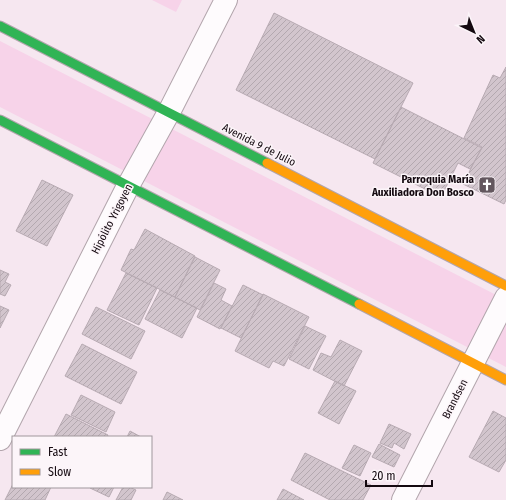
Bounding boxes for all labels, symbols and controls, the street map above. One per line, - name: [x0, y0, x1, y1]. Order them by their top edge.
- north arrow: [454, 12, 494, 52]
- text: N: [474, 32, 487, 46]
- street label: Avenida 9 de Julio: [220, 121, 298, 169]
- place label: Parroquia María Auxiliadora Don Bosco: [371, 173, 475, 199]
- church icon: Parroquia María Auxiliadora Don Bosco: [477, 175, 497, 195]
- street label: Hipólito Yrigoyen: [89, 182, 135, 256]
- street label: Brandsen: [440, 377, 470, 421]
- legend: [12, 436, 152, 488]
- text: Fast: [48, 445, 67, 459]
- scale bar: [366, 462, 432, 488]
- text: Slow: [48, 465, 71, 479]
- text: 20 m: [372, 469, 396, 483]

